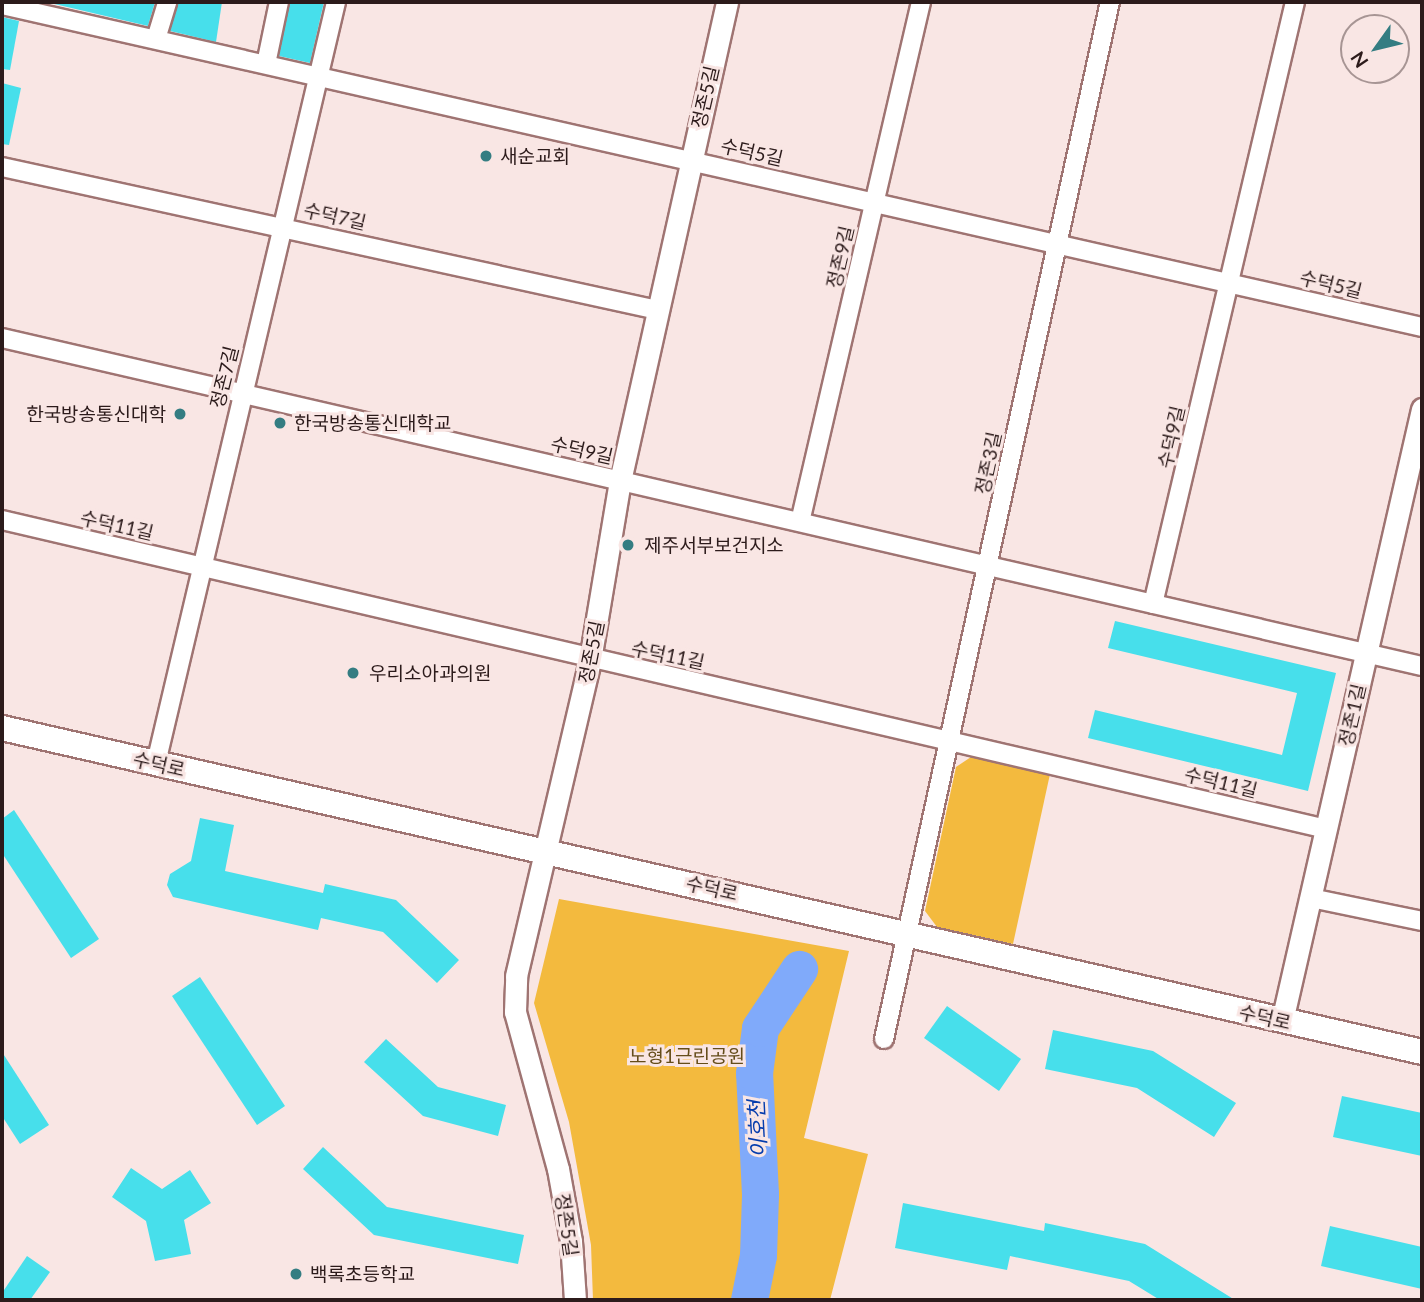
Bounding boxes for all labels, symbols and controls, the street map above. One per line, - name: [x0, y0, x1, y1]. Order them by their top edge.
- north arrow: [1340, 14, 1410, 84]
- text: N: [1345, 47, 1372, 72]
- street label: 정존5길: [687, 64, 723, 130]
- street label: 수덕5길: [719, 134, 785, 170]
- place label: 새순교회: [500, 145, 570, 167]
- marker: 새순교회: [478, 148, 494, 164]
- street label: 수덕7길: [302, 198, 368, 234]
- street label: 정존9길: [822, 224, 858, 290]
- street label: 수덕5길: [1297, 265, 1365, 303]
- street label: 정존7길: [205, 343, 243, 411]
- place label: 한국방송통신대학: [26, 403, 166, 425]
- street label: 수덕9길: [1153, 404, 1189, 470]
- marker: 한국방송통신대학: [172, 406, 188, 422]
- place label: 한국방송통신대학교: [294, 412, 451, 434]
- marker: 한국방송통신대학교: [272, 415, 288, 431]
- street label: 정존3길: [970, 430, 1006, 496]
- street label: 수덕9길: [549, 432, 615, 468]
- street label: 수덕11길: [78, 506, 156, 544]
- place label: 제주서부보건지소: [644, 534, 784, 556]
- marker: 제주서부보건지소: [618, 535, 638, 555]
- street label: 정존5길: [574, 619, 608, 685]
- street label: 수덕11길: [629, 636, 707, 674]
- place label: 우리소아과의원: [369, 662, 491, 684]
- marker: 우리소아과의원: [343, 663, 363, 683]
- street label: 정존1길: [1334, 682, 1370, 748]
- street label: 수덕로: [131, 747, 187, 781]
- street label: 수덕11길: [1182, 762, 1260, 802]
- street label: 수덕로: [684, 871, 740, 905]
- street label: 수덕로: [1237, 1000, 1293, 1034]
- park label: 노형1근린공원: [629, 1045, 745, 1067]
- water label: 이호천: [743, 1099, 771, 1159]
- street label: 정존5길: [551, 1192, 583, 1258]
- place label: 백록초등학교: [310, 1263, 415, 1285]
- marker: 백록초등학교: [288, 1266, 304, 1282]

